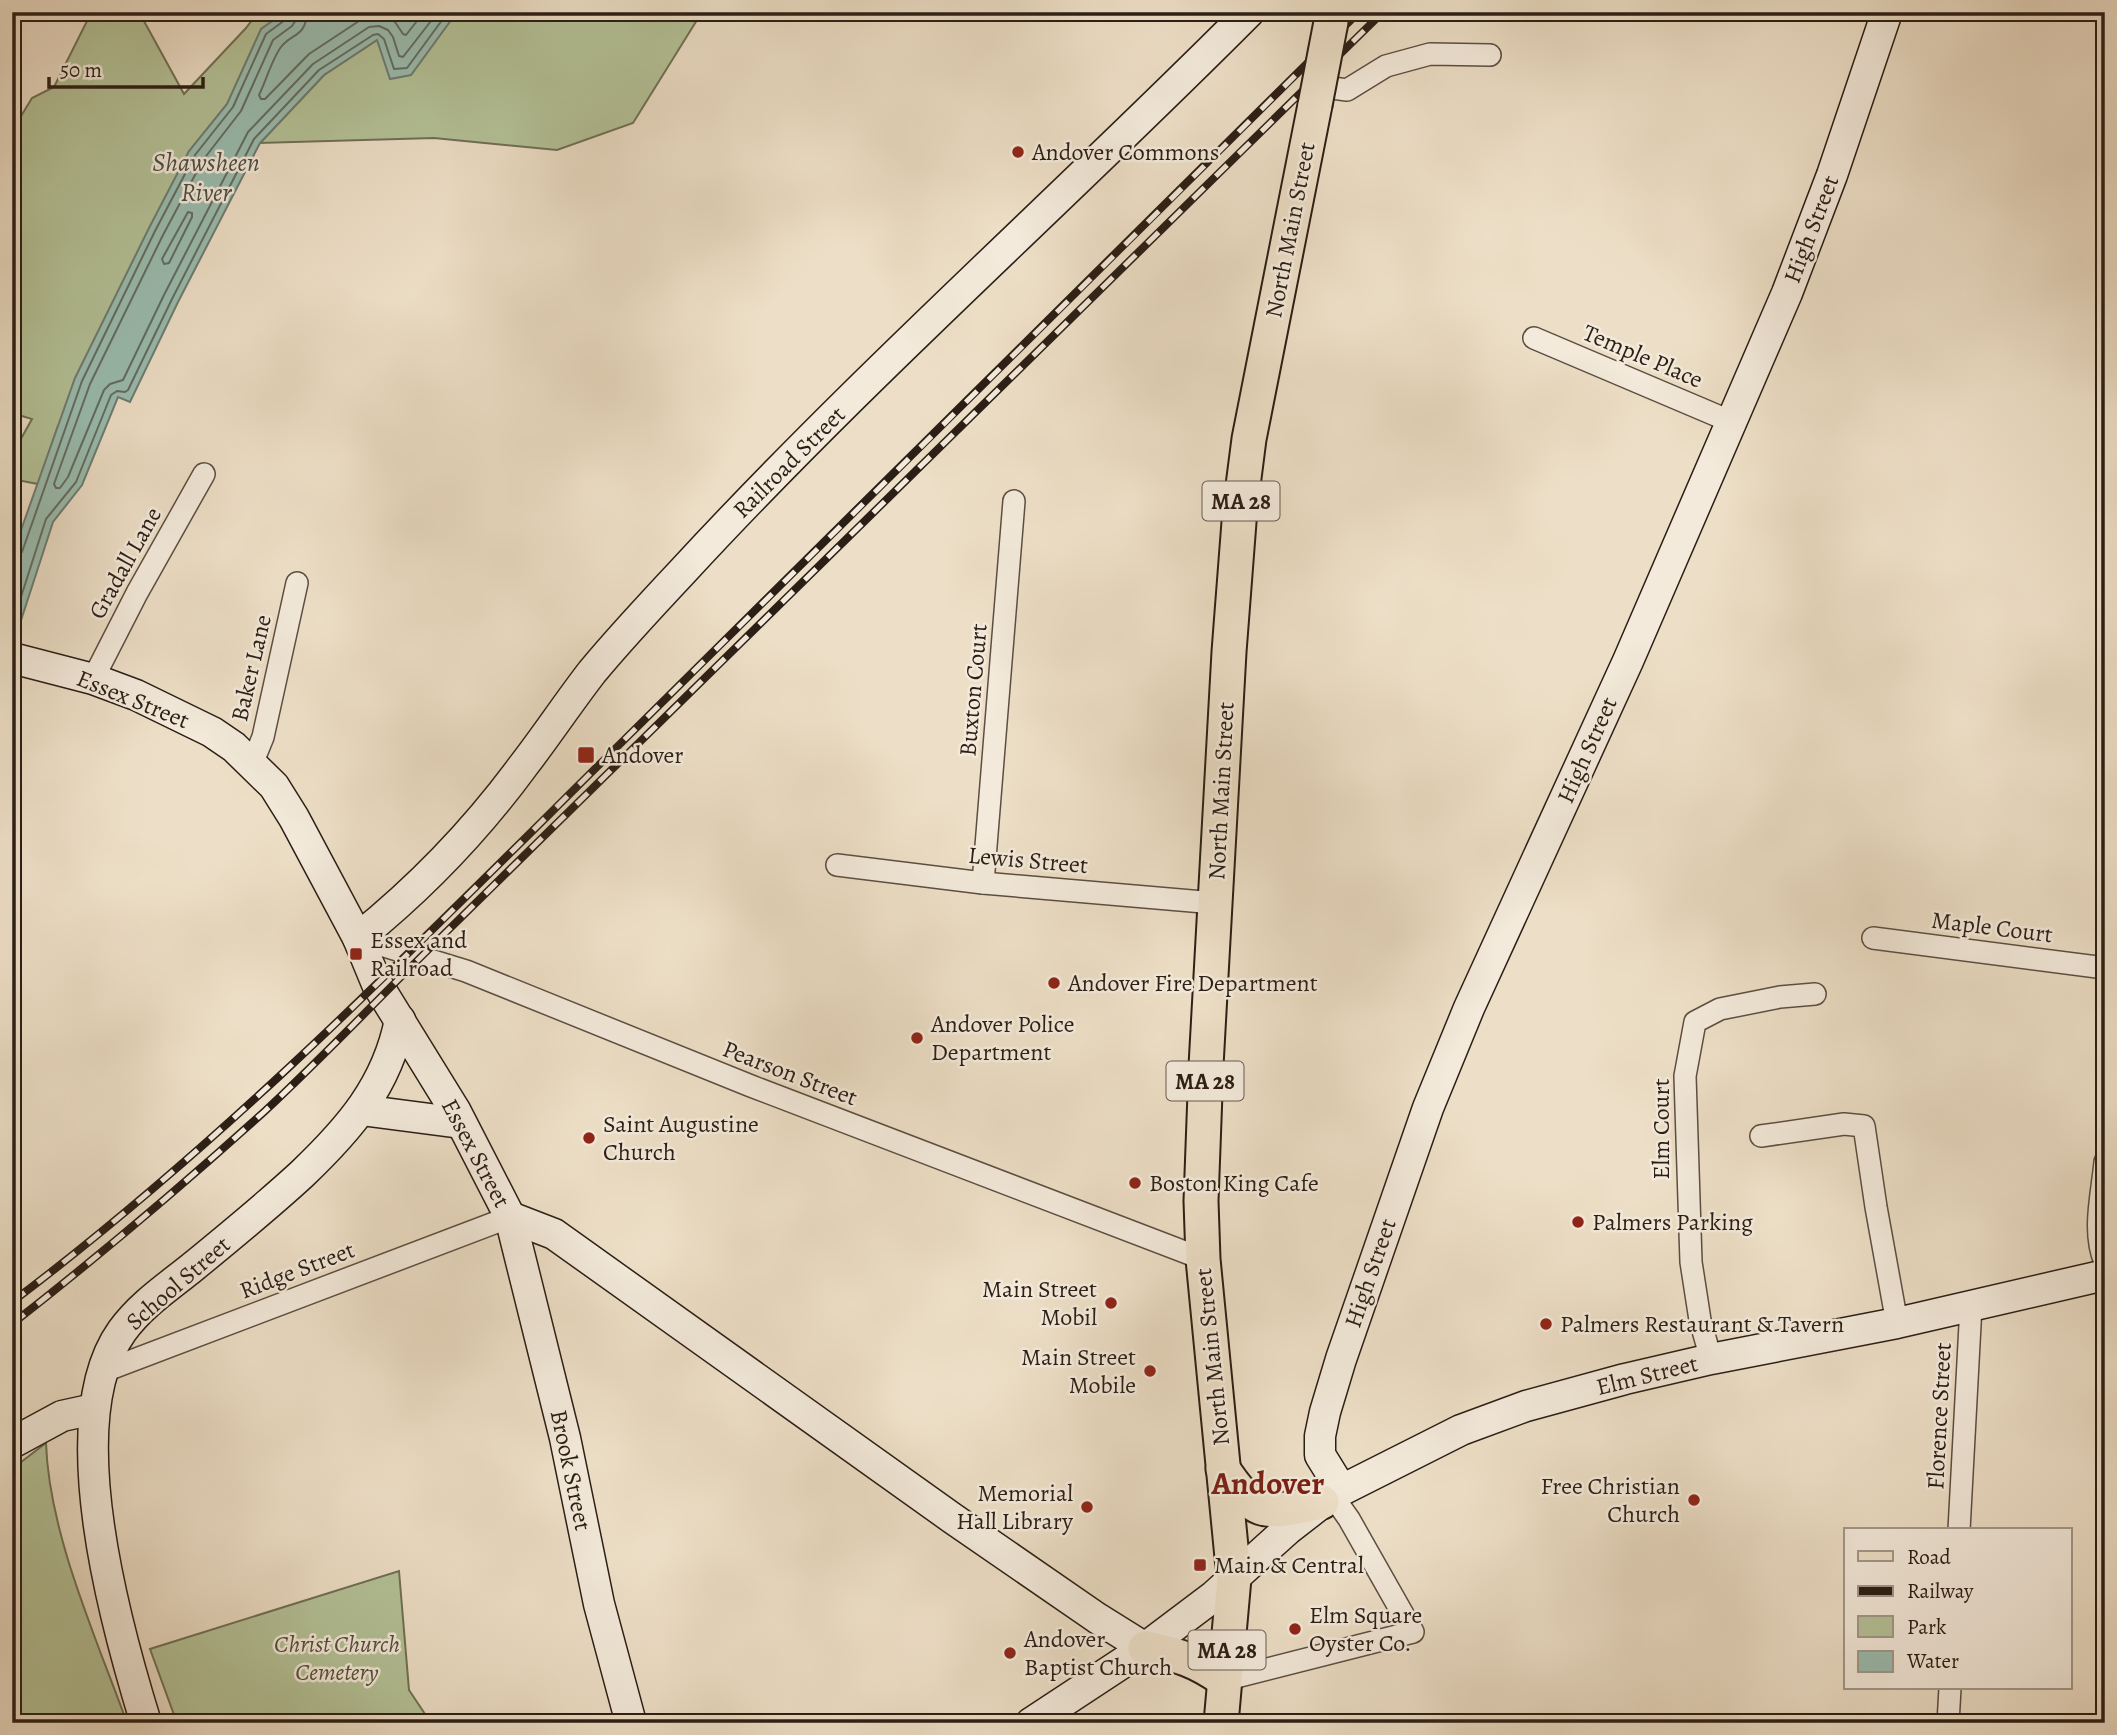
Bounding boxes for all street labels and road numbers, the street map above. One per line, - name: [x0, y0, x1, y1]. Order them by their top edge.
- street label: North Main Street: [1257, 139, 1323, 321]
- street label: High Street: [1776, 170, 1846, 288]
- street label: Temple Place: [1578, 316, 1708, 396]
- street label: Railroad Street: [726, 399, 852, 525]
- road number: MA 28: [1202, 481, 1280, 520]
- street label: Gradall Lane: [81, 501, 169, 625]
- street label: Baker Lane: [223, 611, 279, 725]
- street label: Buxton Court: [951, 622, 995, 758]
- street label: Essex Street: [72, 662, 194, 736]
- street label: High Street: [1549, 692, 1625, 808]
- street label: North Main Street: [1200, 701, 1242, 881]
- street label: Lewis Street: [967, 839, 1089, 881]
- street label: Maple Court: [1930, 904, 2055, 950]
- street label: Pearson Street: [718, 1033, 862, 1113]
- road number: MA 28: [1166, 1062, 1244, 1100]
- street label: Elm Court: [1645, 1078, 1677, 1180]
- street label: Essex Street: [434, 1093, 518, 1213]
- street label: High Street: [1336, 1214, 1404, 1332]
- street label: School Street: [119, 1229, 237, 1337]
- street label: Ridge Street: [235, 1233, 359, 1307]
- street label: North Main Street: [1187, 1267, 1237, 1447]
- street label: Florence Street: [1919, 1342, 1959, 1490]
- street label: Elm Street: [1593, 1347, 1701, 1403]
- street label: Brook Street: [543, 1407, 599, 1533]
- road number: MA 28: [1188, 1630, 1266, 1670]

